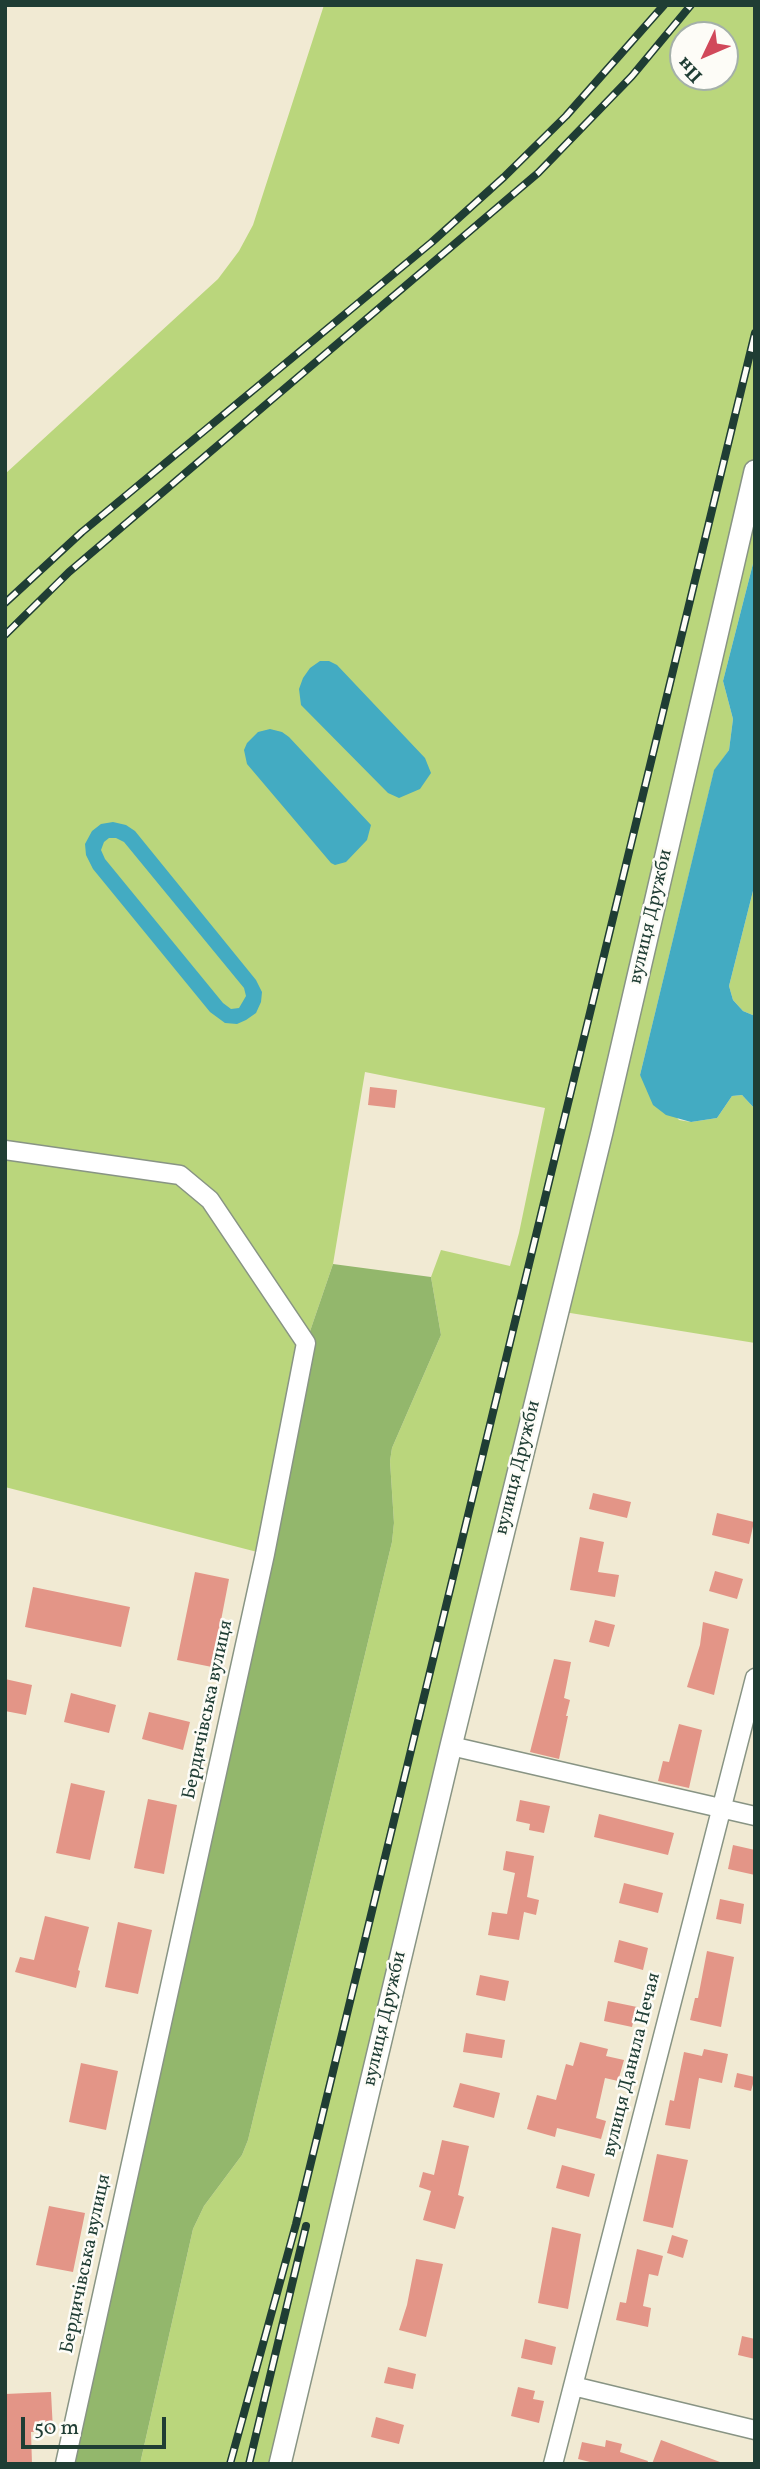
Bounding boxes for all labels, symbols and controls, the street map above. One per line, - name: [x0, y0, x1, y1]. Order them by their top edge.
- north arrow: [669, 21, 739, 91]
- text: Пн: [672, 50, 709, 88]
- street label: вулиця Дружби: [625, 847, 679, 987]
- street label: вулиця Дружби: [491, 1399, 547, 1537]
- street label: Бердичівська вулиця: [179, 1618, 239, 1802]
- street label: вулиця Дружби: [359, 1949, 413, 2089]
- street label: вулиця Данила Нечая: [599, 1971, 667, 2159]
- street label: Бердичівська вулиця: [57, 2172, 117, 2356]
- scale bar: [24, 2402, 170, 2446]
- text: 50 m: [34, 2414, 79, 2443]

